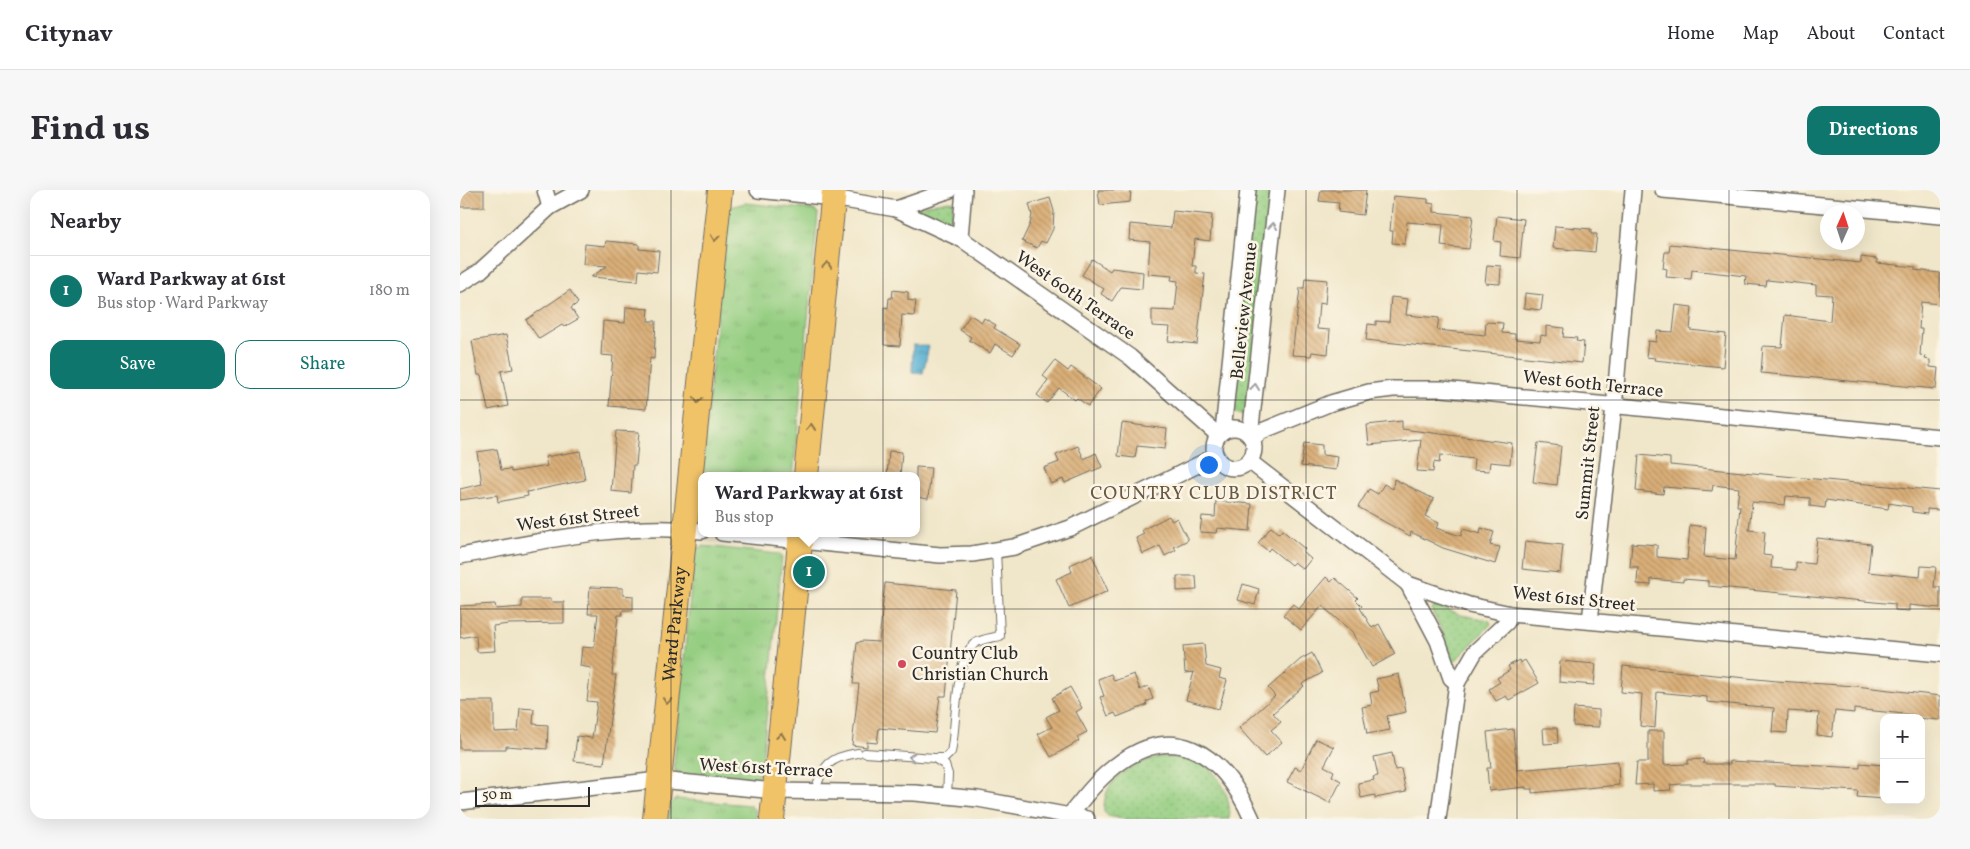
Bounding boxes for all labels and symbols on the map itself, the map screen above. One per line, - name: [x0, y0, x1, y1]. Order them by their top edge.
- north arrow: [1820, 205, 1865, 250]
- one-way arrow: [1267, 221, 1278, 229]
- one-way arrow: [710, 235, 721, 243]
- street label: Belleview Avenue: [1225, 241, 1265, 381]
- street label: West 60th Terrace: [1010, 245, 1140, 347]
- one-way arrow: [821, 261, 832, 269]
- street label: West 60th Terrace: [1521, 365, 1665, 405]
- one-way arrow: [1249, 383, 1260, 391]
- one-way arrow: [693, 396, 704, 404]
- street label: Summit Street: [1571, 405, 1607, 521]
- one-way arrow: [805, 423, 816, 431]
- your location: [1196, 452, 1222, 478]
- district label: COUNTRY CLUB DISTRICT: [1090, 481, 1338, 507]
- street label: West 61st Street: [515, 499, 641, 539]
- pin: 1: [793, 553, 825, 591]
- street label: Ward Parkway: [657, 565, 694, 683]
- street label: West 61st Street: [1511, 581, 1637, 619]
- place label: Country Club Christian Church: [912, 642, 1049, 688]
- marker: Country Club Christian Church: [896, 658, 908, 670]
- one-way arrow: [662, 697, 673, 705]
- one-way arrow: [775, 731, 786, 739]
- one-way arrow: [908, 752, 916, 763]
- street label: West 61st Terrace: [698, 753, 834, 785]
- scale bar: [475, 784, 590, 807]

